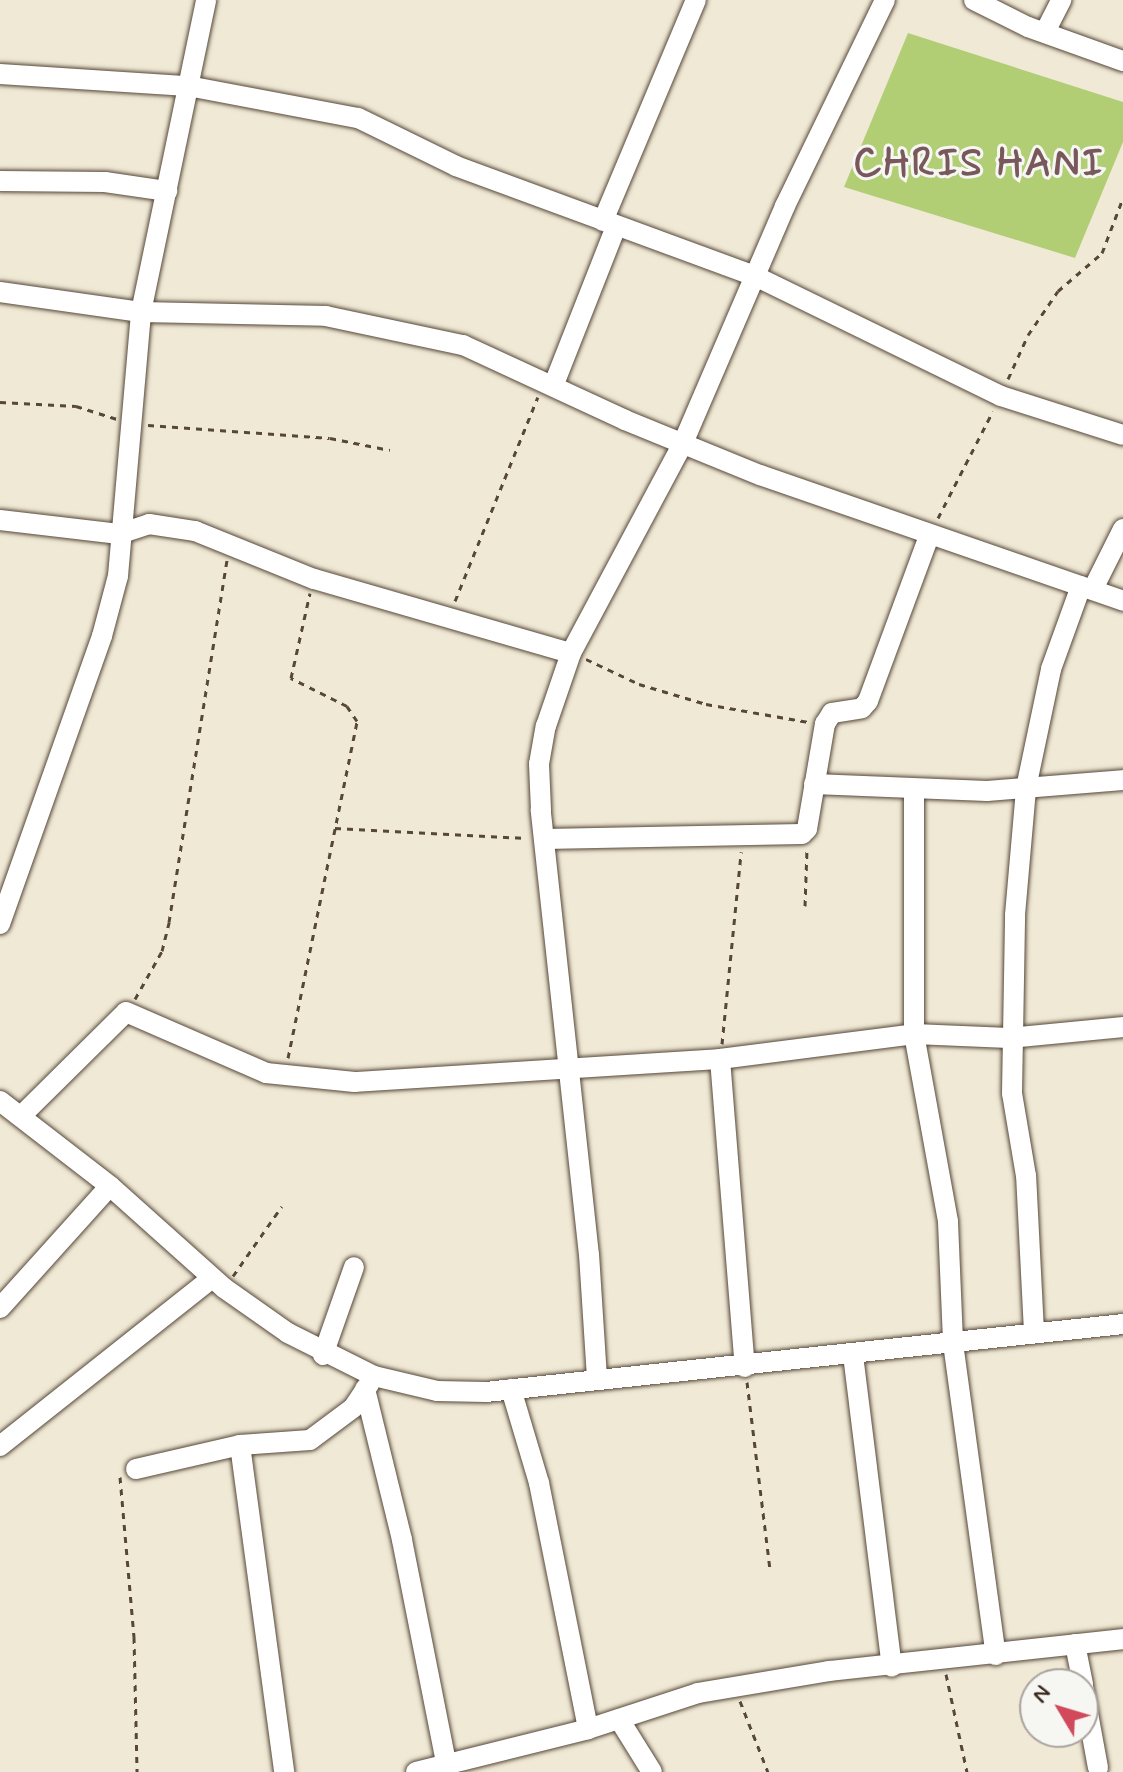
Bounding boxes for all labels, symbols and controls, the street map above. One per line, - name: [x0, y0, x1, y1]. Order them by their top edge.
- district label: CHRIS HANI: [851, 140, 1107, 188]
- north arrow: [1019, 1668, 1099, 1748]
- text: N: [1026, 1680, 1057, 1709]

